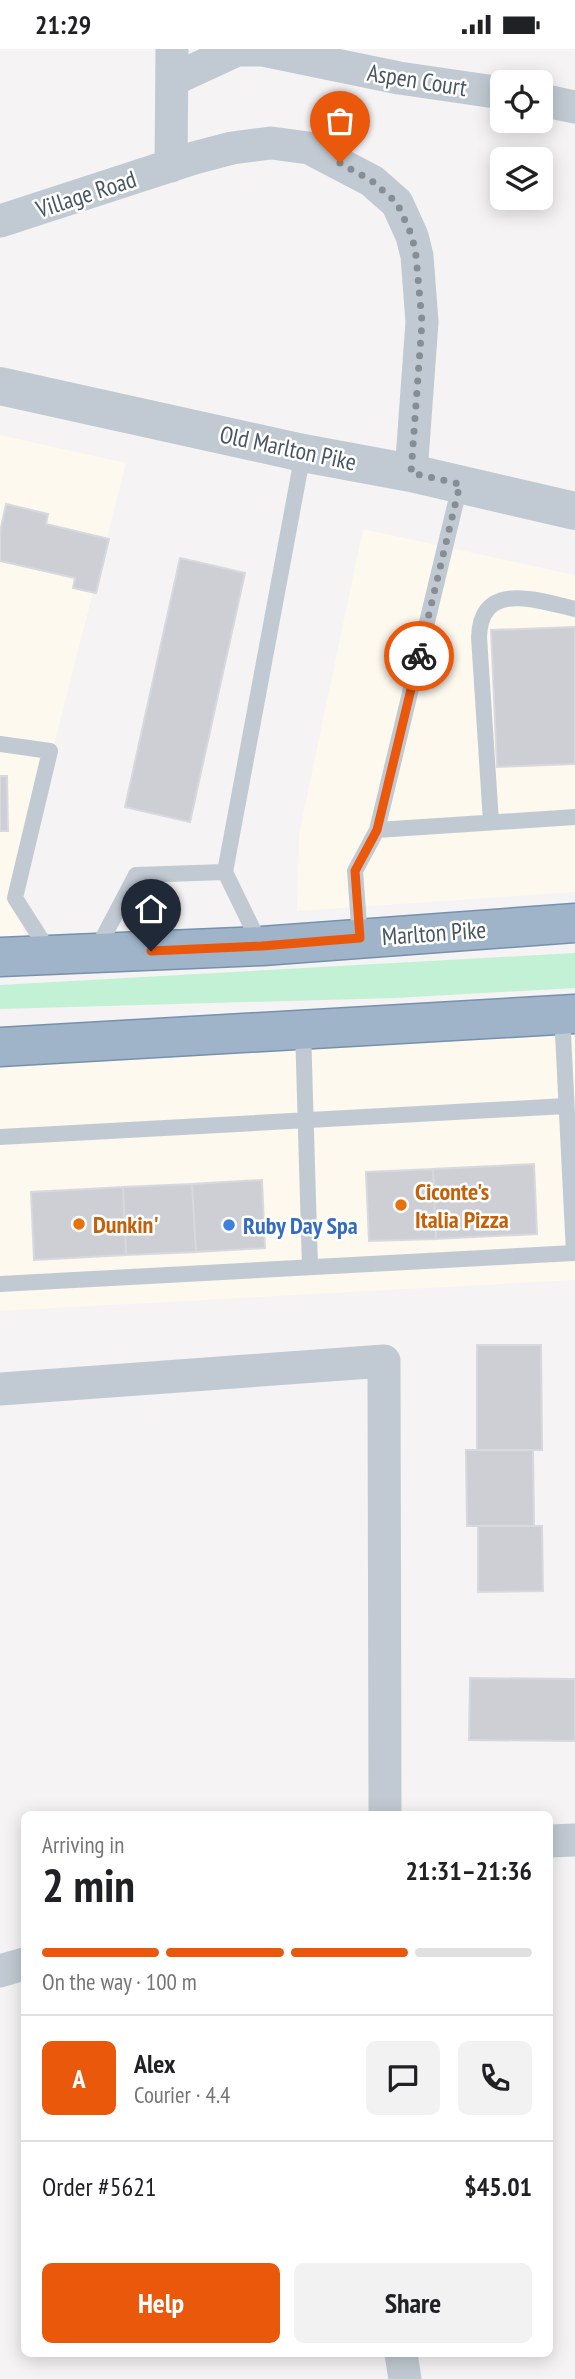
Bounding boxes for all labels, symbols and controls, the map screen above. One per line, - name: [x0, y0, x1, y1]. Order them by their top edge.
- text: 21:29: [35, 8, 91, 41]
- street label: Aspen Court: [365, 57, 469, 103]
- map controls: [490, 70, 553, 210]
- button: locate: [490, 70, 553, 133]
- pin: [310, 91, 370, 163]
- icon: bag: [321, 102, 359, 140]
- button: layers: [490, 147, 553, 210]
- street label: Village Road: [31, 163, 140, 225]
- street label: Old Marlton Pike: [217, 418, 359, 478]
- courier: [384, 621, 454, 691]
- icon: bike: [400, 637, 438, 675]
- pin: [121, 879, 181, 951]
- icon: home: [132, 890, 170, 928]
- street label: Marlton Pike: [381, 914, 487, 952]
- place label: Ciconte's Italia Pizza: [415, 1176, 509, 1235]
- marker: Ciconte's Italia Pizza: [393, 1197, 409, 1213]
- place label: Dunkin': [93, 1209, 159, 1240]
- place label: Ruby Day Spa: [243, 1210, 358, 1241]
- marker: Dunkin': [71, 1216, 87, 1232]
- marker: Ruby Day Spa: [221, 1217, 237, 1233]
- text: Arriving in: [42, 1830, 124, 1859]
- text: 21:31–21:36: [405, 1854, 532, 1887]
- text: 2 min: [42, 1855, 135, 1915]
- text: On the way · 100 m: [42, 1967, 197, 1996]
- button: chat: [366, 2041, 440, 2115]
- button: phone: [458, 2041, 532, 2115]
- text: Alex: [134, 2047, 175, 2080]
- text: A: [72, 2062, 86, 2095]
- text: Courier · 4.4: [134, 2080, 230, 2109]
- text: Order #5621: [42, 2170, 157, 2203]
- text: $45.01: [464, 2170, 532, 2203]
- button: Help: [42, 2263, 280, 2343]
- button: Share: [294, 2263, 532, 2343]

